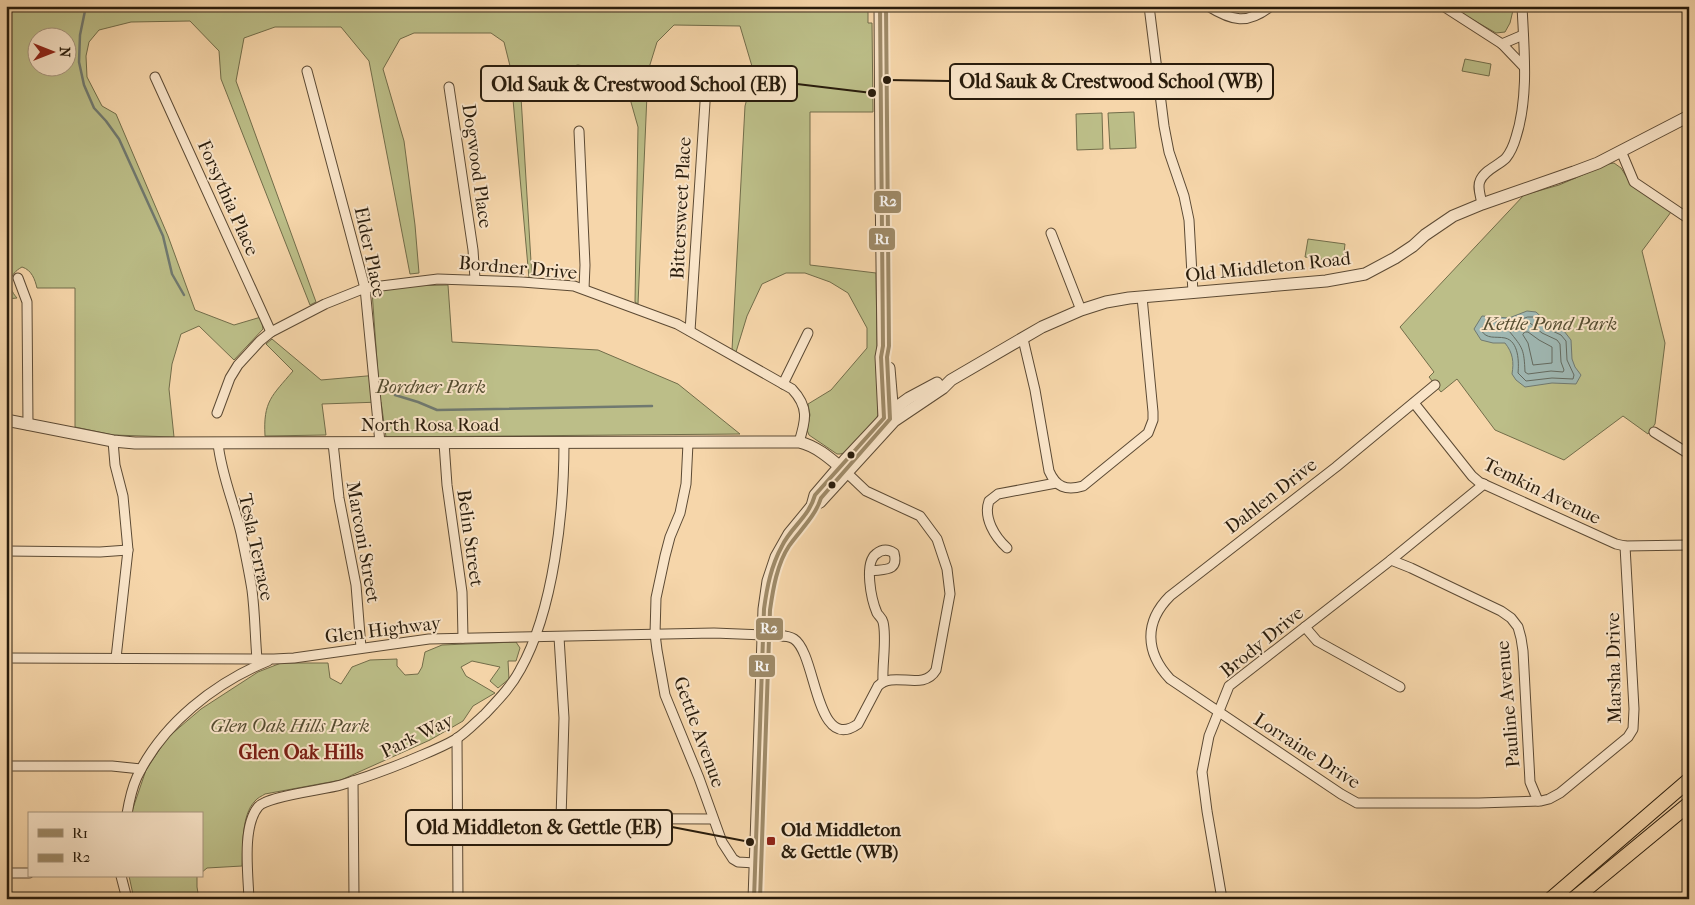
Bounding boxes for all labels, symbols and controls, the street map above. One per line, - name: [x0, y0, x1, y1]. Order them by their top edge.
- north arrow: [28, 28, 78, 78]
- text: N: [56, 47, 73, 58]
- callout: Old Sauk & Crestwood School (WB): [950, 64, 1273, 99]
- callout: Old Sauk & Crestwood School (EB): [481, 66, 797, 101]
- text: Old Sauk & Crestwood School (WB): [959, 70, 1263, 93]
- text: Old Sauk & Crestwood School (EB): [491, 73, 787, 96]
- street label: Dogwood Place: [457, 102, 497, 230]
- street label: Bittersweet Place: [666, 136, 696, 280]
- street label: Forsythia Place: [193, 137, 263, 259]
- line badge: R2: [873, 190, 902, 214]
- text: R2: [879, 193, 897, 210]
- street label: Elder Place: [350, 205, 390, 299]
- line badge: R1: [868, 227, 896, 251]
- text: R1: [874, 231, 890, 248]
- street label: Old Middleton Road: [1184, 247, 1353, 287]
- street label: Bordner Drive: [458, 252, 578, 284]
- park label: Kettle Pond Park: [1481, 313, 1617, 335]
- park label: Bordner Park: [375, 376, 486, 398]
- street label: North Rosa Road: [361, 414, 500, 436]
- unlabelled marker: [846, 450, 856, 460]
- street label: Dahlen Drive: [1221, 453, 1321, 539]
- street label: Temkin Avenue: [1480, 453, 1604, 529]
- street label: Marconi Street: [341, 480, 385, 605]
- unlabelled marker: [827, 480, 837, 490]
- street label: Belin Street: [452, 488, 488, 588]
- street label: Tesla Terrace: [234, 491, 278, 603]
- street label: Brody Drive: [1216, 602, 1308, 682]
- street label: Glen Highway: [324, 612, 443, 648]
- street label: Marsha Drive: [1602, 612, 1626, 724]
- line badge: R2: [755, 617, 784, 641]
- text: R2: [760, 620, 778, 637]
- street label: Pauline Avenue: [1491, 640, 1525, 768]
- line badge: R1: [748, 654, 776, 678]
- text: R1: [754, 658, 770, 675]
- street label: Gettle Avenue: [669, 674, 729, 790]
- street label: Lorraine Drive: [1250, 708, 1364, 794]
- street label: Park Way: [377, 709, 458, 763]
- park label: Glen Oak Hills Park: [210, 715, 370, 737]
- district label: Glen Oak Hills: [238, 741, 364, 764]
- callout: Old Middleton & Gettle (EB): [406, 810, 672, 845]
- legend: [28, 812, 202, 878]
- text: Old Middleton & Gettle (EB): [416, 816, 662, 839]
- place label: Old Middleton & Gettle (WB): [781, 819, 902, 863]
- text: R1: [72, 824, 88, 842]
- marker: Old Middleton & Gettle (WB): [765, 835, 777, 847]
- text: R2: [72, 848, 91, 866]

